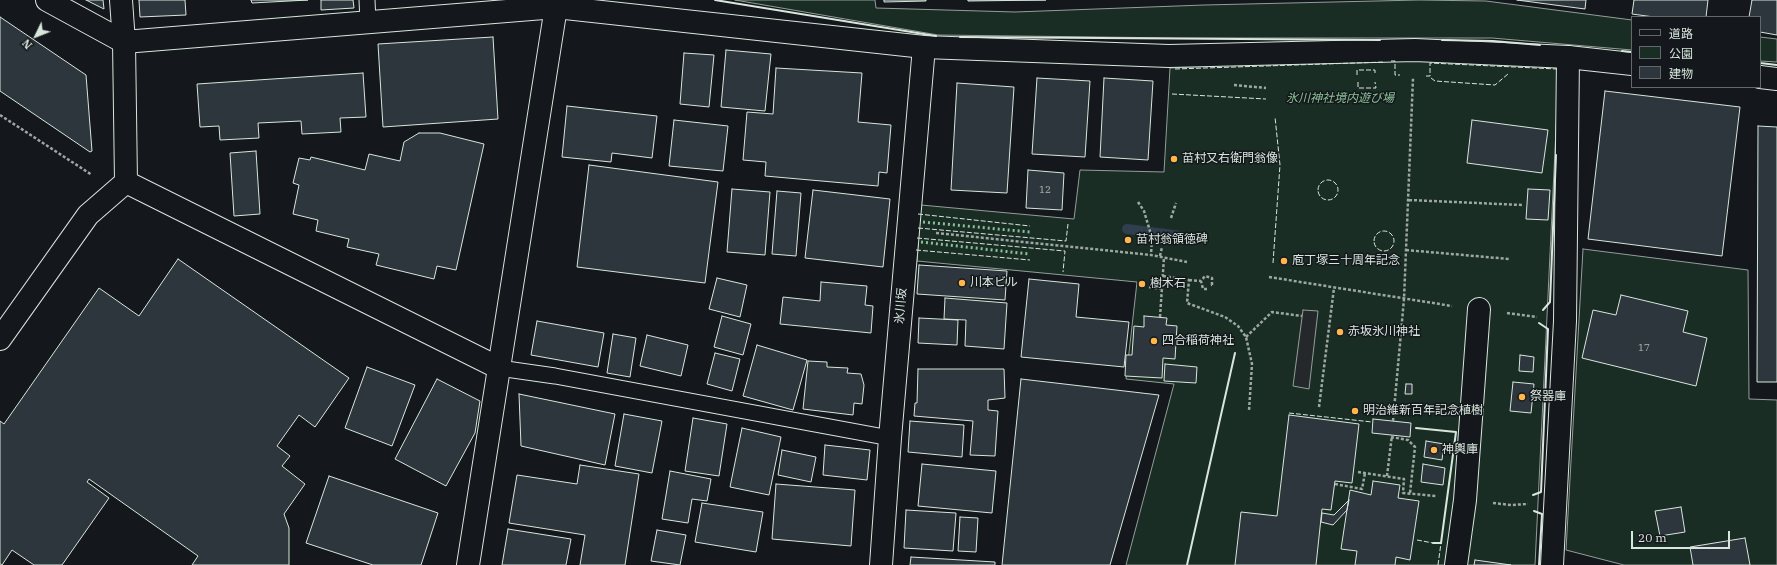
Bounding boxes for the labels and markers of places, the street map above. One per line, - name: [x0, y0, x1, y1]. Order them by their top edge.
- place label: 苗村又右衛門翁像: [1182, 152, 1278, 166]
- marker: 苗村又右衛門翁像: [1169, 154, 1179, 164]
- place label: 苗村翁領徳碑: [1136, 233, 1208, 247]
- marker: 苗村翁領徳碑: [1123, 235, 1133, 245]
- place label: 庖丁塚三十周年記念: [1292, 254, 1400, 268]
- marker: 庖丁塚三十周年記念: [1279, 256, 1289, 266]
- place label: 川本ビル: [970, 276, 1018, 290]
- place label: 樹木石: [1150, 277, 1186, 291]
- marker: 川本ビル: [957, 278, 967, 288]
- marker: 樹木石: [1137, 279, 1147, 289]
- place label: 赤坂氷川神社: [1348, 325, 1420, 339]
- marker: 赤坂氷川神社: [1335, 327, 1345, 337]
- place label: 四合稲荷神社: [1162, 334, 1234, 348]
- marker: 四合稲荷神社: [1149, 336, 1159, 346]
- place label: 祭器庫: [1530, 390, 1566, 404]
- marker: 祭器庫: [1517, 392, 1527, 402]
- place label: 明治維新百年記念植樹: [1363, 404, 1483, 418]
- marker: 明治維新百年記念植樹: [1350, 406, 1360, 416]
- place label: 神輿庫: [1442, 443, 1478, 457]
- marker: 神輿庫: [1429, 445, 1439, 455]

